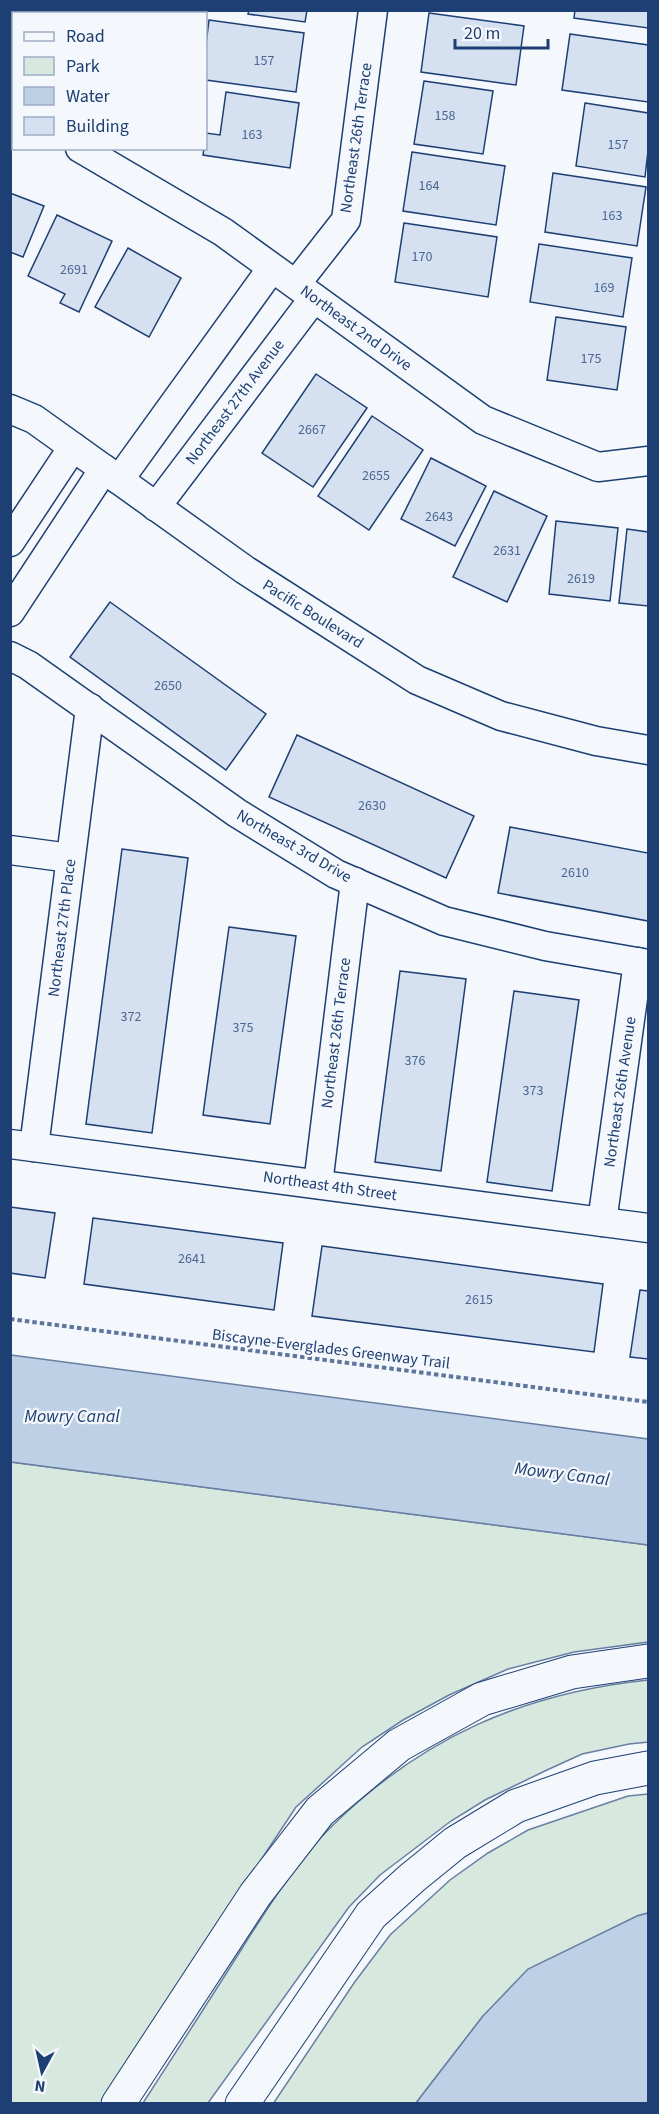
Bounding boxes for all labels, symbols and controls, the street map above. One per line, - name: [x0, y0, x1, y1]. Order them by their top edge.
- legend: [12, 12, 207, 150]
- scale bar: [455, 12, 548, 50]
- text: 20 m: [464, 21, 500, 46]
- text: Road: [66, 24, 105, 49]
- house number: 157: [254, 51, 274, 71]
- text: Park: [66, 54, 100, 79]
- street label: Northeast 26th Terrace: [335, 61, 377, 215]
- text: Water: [66, 84, 110, 109]
- house number: 158: [435, 106, 455, 126]
- text: Building: [66, 114, 129, 139]
- house number: 163: [242, 125, 262, 145]
- house number: 157: [608, 135, 628, 155]
- house number: 164: [419, 176, 439, 196]
- house number: 163: [602, 206, 622, 226]
- house number: 170: [412, 247, 432, 267]
- house number: 2691: [60, 260, 88, 280]
- house number: 169: [594, 278, 614, 298]
- street label: Northeast 2nd Drive: [296, 280, 416, 376]
- street label: Northeast 27th Avenue: [180, 335, 290, 469]
- house number: 175: [581, 349, 601, 369]
- house number: 2667: [298, 420, 326, 440]
- house number: 2655: [362, 466, 390, 486]
- house number: 2643: [425, 507, 453, 527]
- house number: 2631: [493, 541, 521, 561]
- house number: 2619: [567, 569, 595, 589]
- street label: Pacific Boulevard: [258, 574, 368, 654]
- house number: 2650: [154, 676, 182, 696]
- house number: 2630: [358, 796, 386, 816]
- street label: Northeast 3rd Drive: [232, 804, 356, 888]
- street label: Northeast 27th Place: [43, 858, 81, 998]
- house number: 2610: [561, 863, 589, 883]
- street label: Northeast 26th Terrace: [316, 956, 356, 1110]
- house number: 372: [121, 1007, 141, 1027]
- street label: Northeast 26th Avenue: [599, 1015, 641, 1169]
- house number: 375: [233, 1018, 253, 1038]
- house number: 376: [405, 1051, 425, 1071]
- house number: 373: [523, 1081, 543, 1101]
- street label: Northeast 4th Street: [262, 1166, 399, 1206]
- house number: 2641: [178, 1249, 206, 1269]
- house number: 2615: [465, 1290, 493, 1310]
- street label: Biscayne-Everglades Greenway Trail: [211, 1323, 451, 1375]
- water label: Mowry Canal: [24, 1404, 120, 1429]
- water label: Mowry Canal: [513, 1456, 611, 1492]
- north arrow: [12, 2042, 72, 2102]
- text: N: [33, 2074, 47, 2097]

